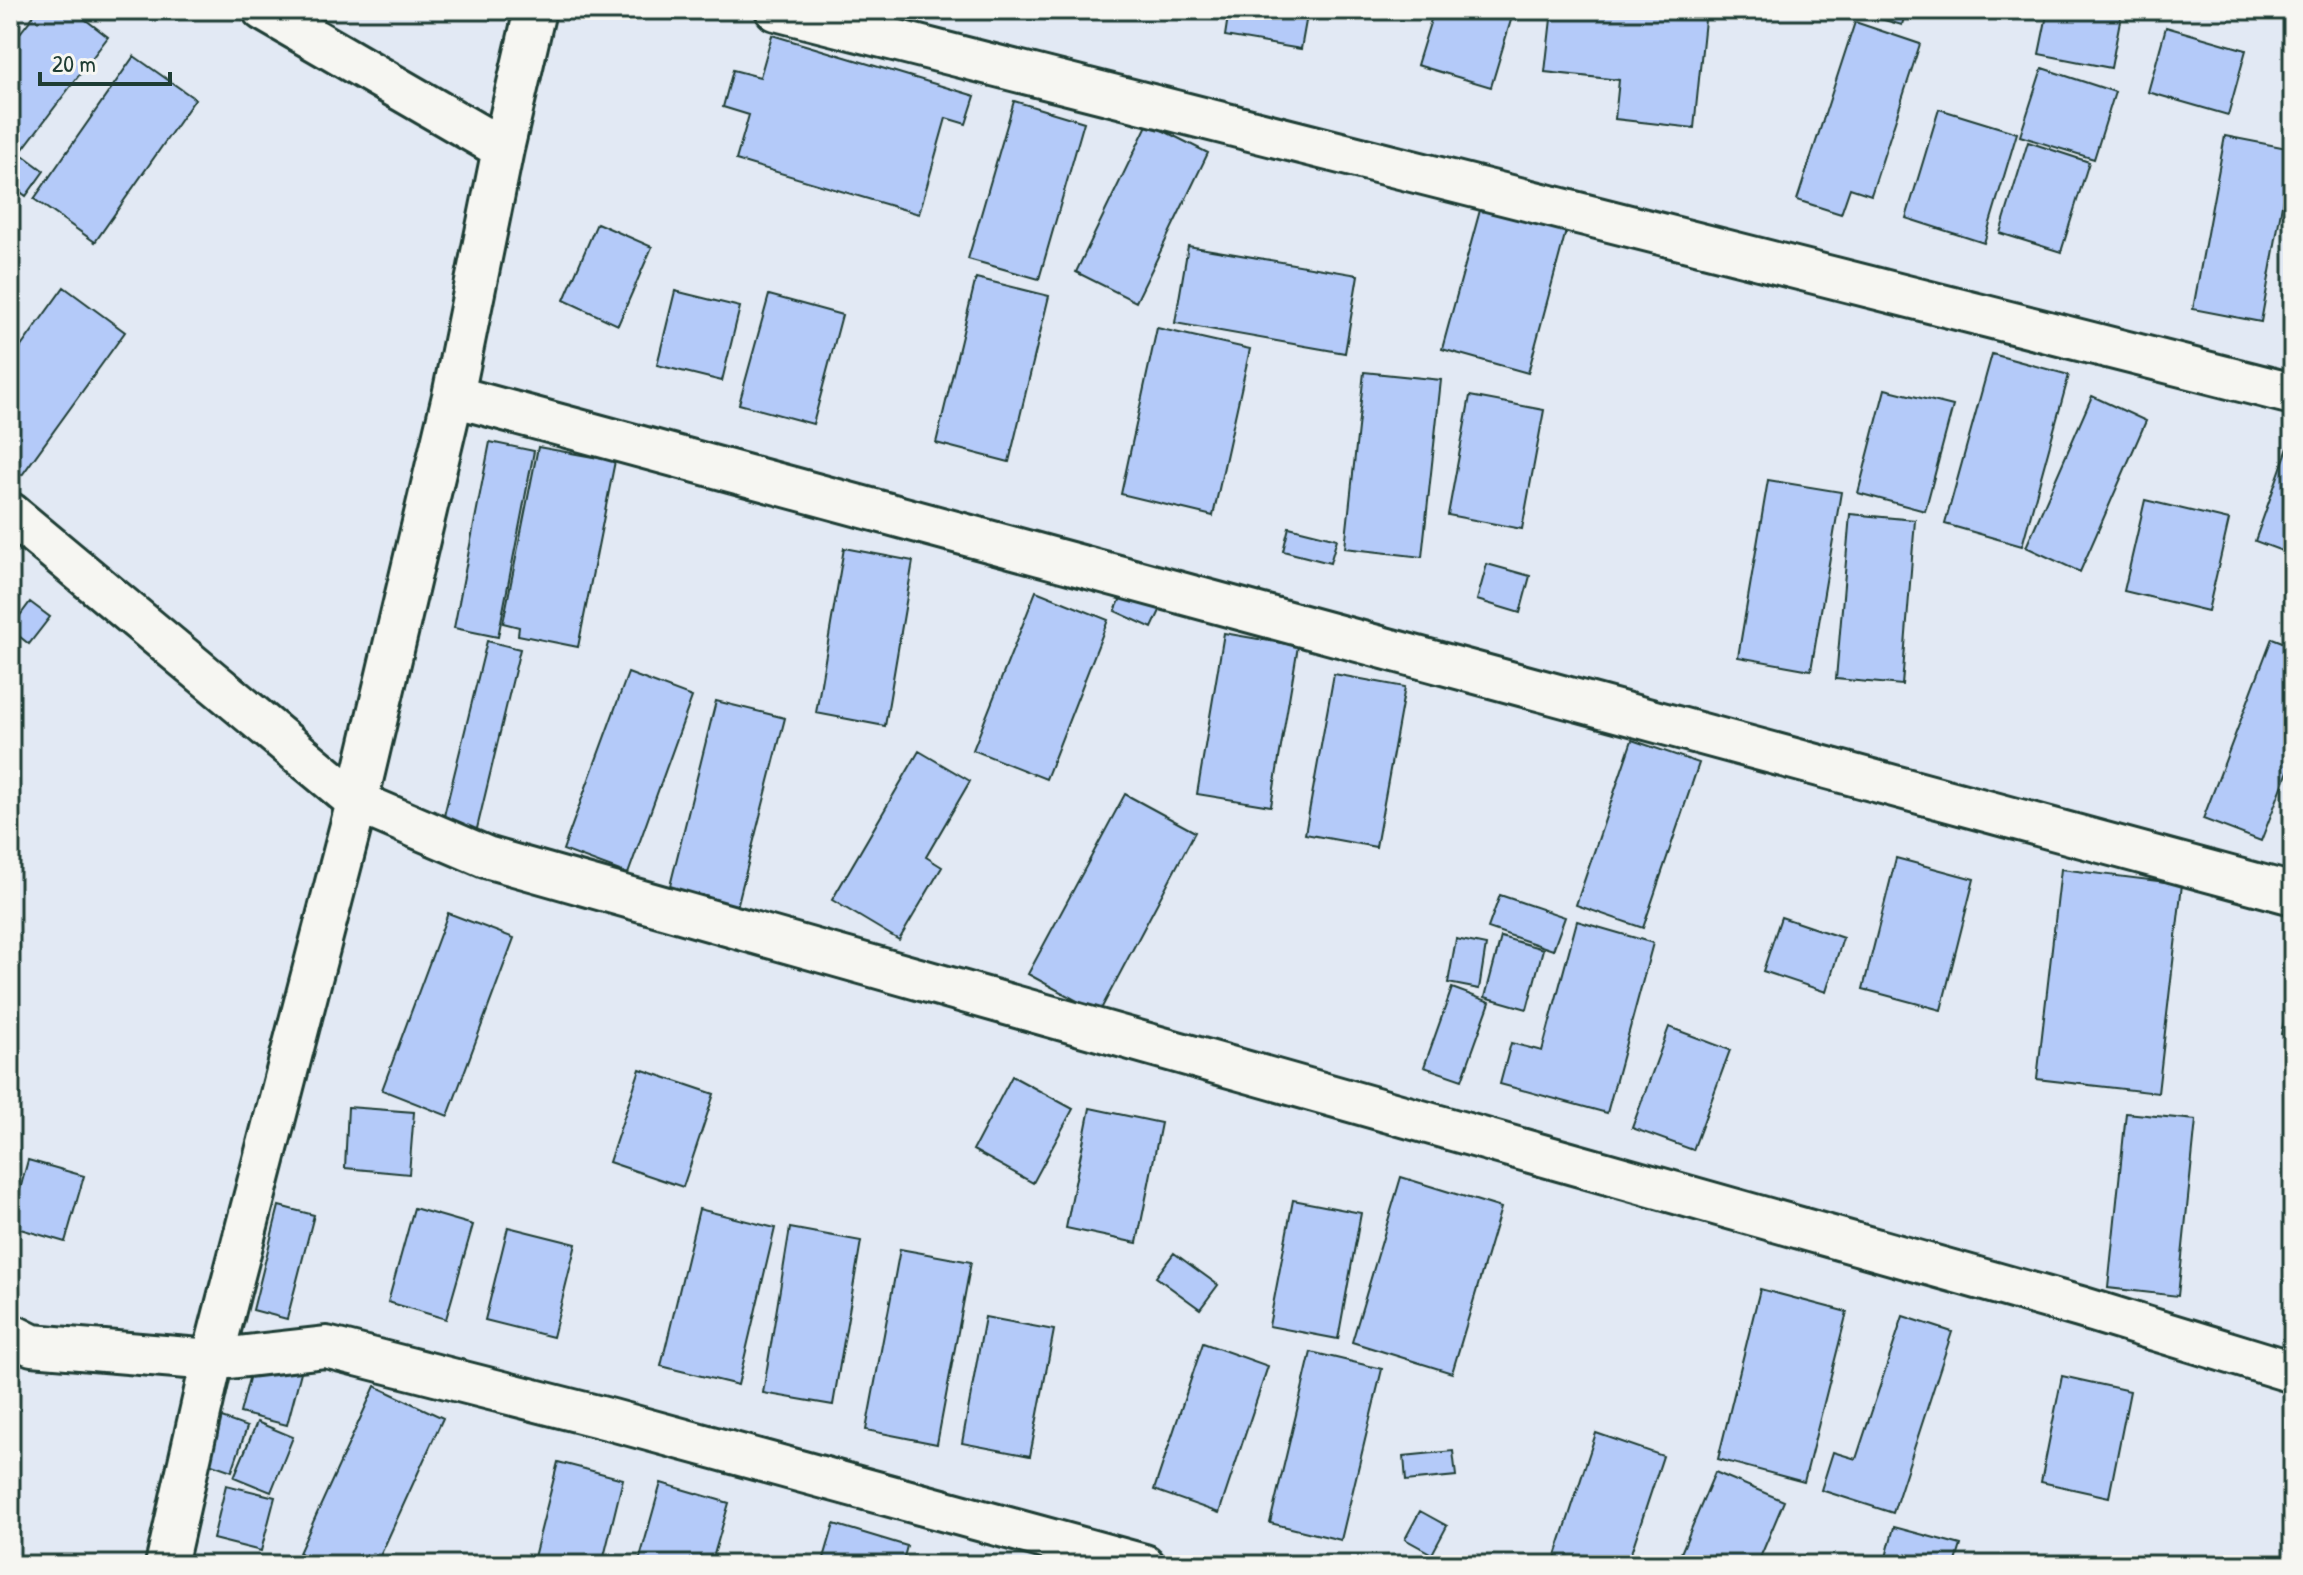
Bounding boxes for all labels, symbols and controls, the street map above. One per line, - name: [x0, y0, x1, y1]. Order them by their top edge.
- scale bar: [40, 36, 170, 86]
- text: 20 m: [52, 47, 96, 79]

